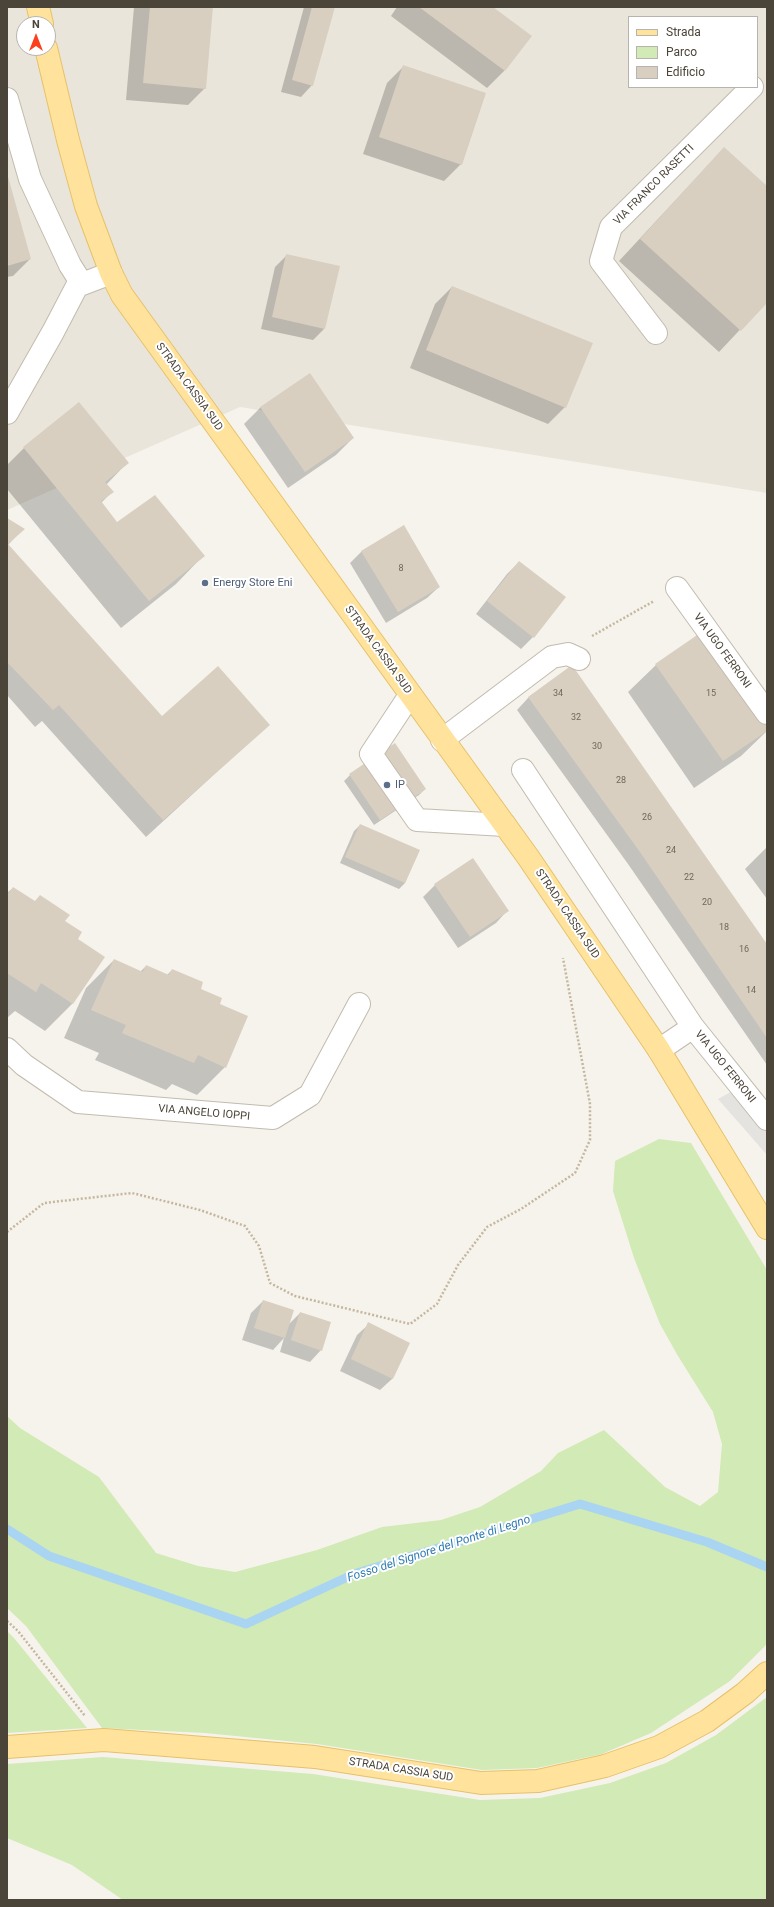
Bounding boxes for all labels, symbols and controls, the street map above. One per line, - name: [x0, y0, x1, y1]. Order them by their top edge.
- north arrow: [16, 16, 56, 56]
- legend: [628, 16, 758, 88]
- text: N: [32, 18, 40, 31]
- text: Strada: [666, 25, 701, 39]
- text: Parco: [666, 45, 697, 59]
- text: Edificio: [666, 65, 705, 79]
- street label: VIA FRANCO RASETTI: [611, 142, 697, 228]
- street label: STRADA CASSIA SUD: [153, 341, 225, 433]
- house number: 8: [398, 564, 404, 574]
- place label: Energy Store Eni: [213, 576, 292, 590]
- marker: Energy Store Eni: [200, 578, 210, 588]
- street label: STRADA CASSIA SUD: [342, 604, 414, 696]
- street label: VIA UGO FERRONI: [690, 611, 754, 691]
- house number: 34: [553, 689, 563, 699]
- house number: 15: [706, 689, 716, 699]
- house number: 32: [571, 713, 581, 723]
- house number: 30: [592, 742, 602, 752]
- house number: 28: [616, 776, 626, 786]
- place label: IP: [395, 778, 405, 792]
- marker: IP: [382, 780, 392, 790]
- house number: 26: [642, 813, 652, 823]
- house number: 24: [666, 846, 676, 856]
- street label: STRADA CASSIA SUD: [532, 867, 602, 961]
- house number: 22: [684, 873, 694, 883]
- house number: 20: [702, 898, 712, 908]
- house number: 18: [719, 923, 729, 933]
- house number: 16: [739, 945, 749, 955]
- house number: 14: [746, 986, 756, 996]
- street label: VIA UGO FERRONI: [692, 1028, 758, 1106]
- street label: VIA ANGELO IOPPI: [158, 1102, 250, 1124]
- water label: Fosso del Signore del Ponte di Legno: [346, 1513, 532, 1585]
- street label: STRADA CASSIA SUD: [348, 1755, 454, 1785]

